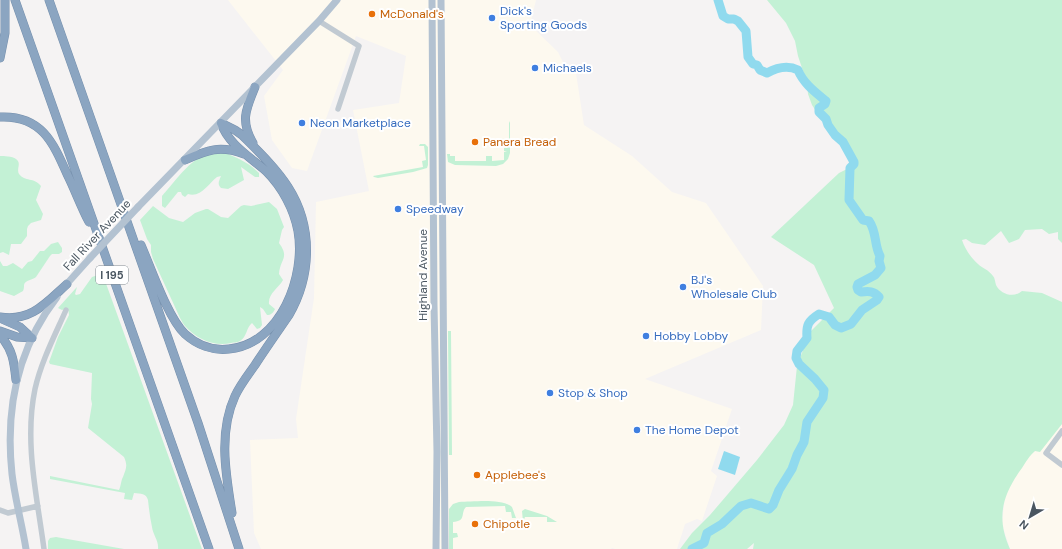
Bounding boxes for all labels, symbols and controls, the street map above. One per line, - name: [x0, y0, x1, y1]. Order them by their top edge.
- place label: Dick's Sporting Goods: [500, 3, 587, 33]
- place label: McDonald's: [380, 6, 444, 22]
- marker: McDonald's: [367, 9, 377, 19]
- marker: Dick's Sporting Goods: [487, 13, 497, 23]
- place label: Michaels: [543, 60, 592, 76]
- marker: Michaels: [530, 63, 540, 73]
- place label: Neon Marketplace: [310, 115, 411, 131]
- marker: Neon Marketplace: [297, 118, 307, 128]
- place label: Panera Bread: [483, 134, 556, 150]
- marker: Panera Bread: [470, 137, 480, 147]
- street label: Fall River Avenue: [60, 196, 134, 274]
- place label: Speedway: [406, 201, 464, 217]
- marker: Speedway: [393, 204, 403, 214]
- street label: Highland Avenue: [415, 229, 431, 321]
- road number: I 195: [96, 266, 128, 284]
- place label: BJ's Wholesale Club: [691, 272, 777, 302]
- marker: BJ's Wholesale Club: [678, 282, 688, 292]
- place label: Hobby Lobby: [654, 328, 728, 344]
- marker: Hobby Lobby: [641, 331, 651, 341]
- place label: Stop & Shop: [558, 385, 628, 401]
- marker: Stop & Shop: [545, 388, 555, 398]
- place label: The Home Depot: [645, 422, 739, 438]
- marker: The Home Depot: [632, 425, 642, 435]
- place label: Applebee's: [485, 467, 546, 483]
- marker: Applebee's: [472, 470, 482, 480]
- north arrow: [1010, 497, 1050, 537]
- place label: Chipotle: [483, 516, 530, 532]
- text: N: [1016, 517, 1031, 533]
- marker: Chipotle: [470, 519, 480, 529]

